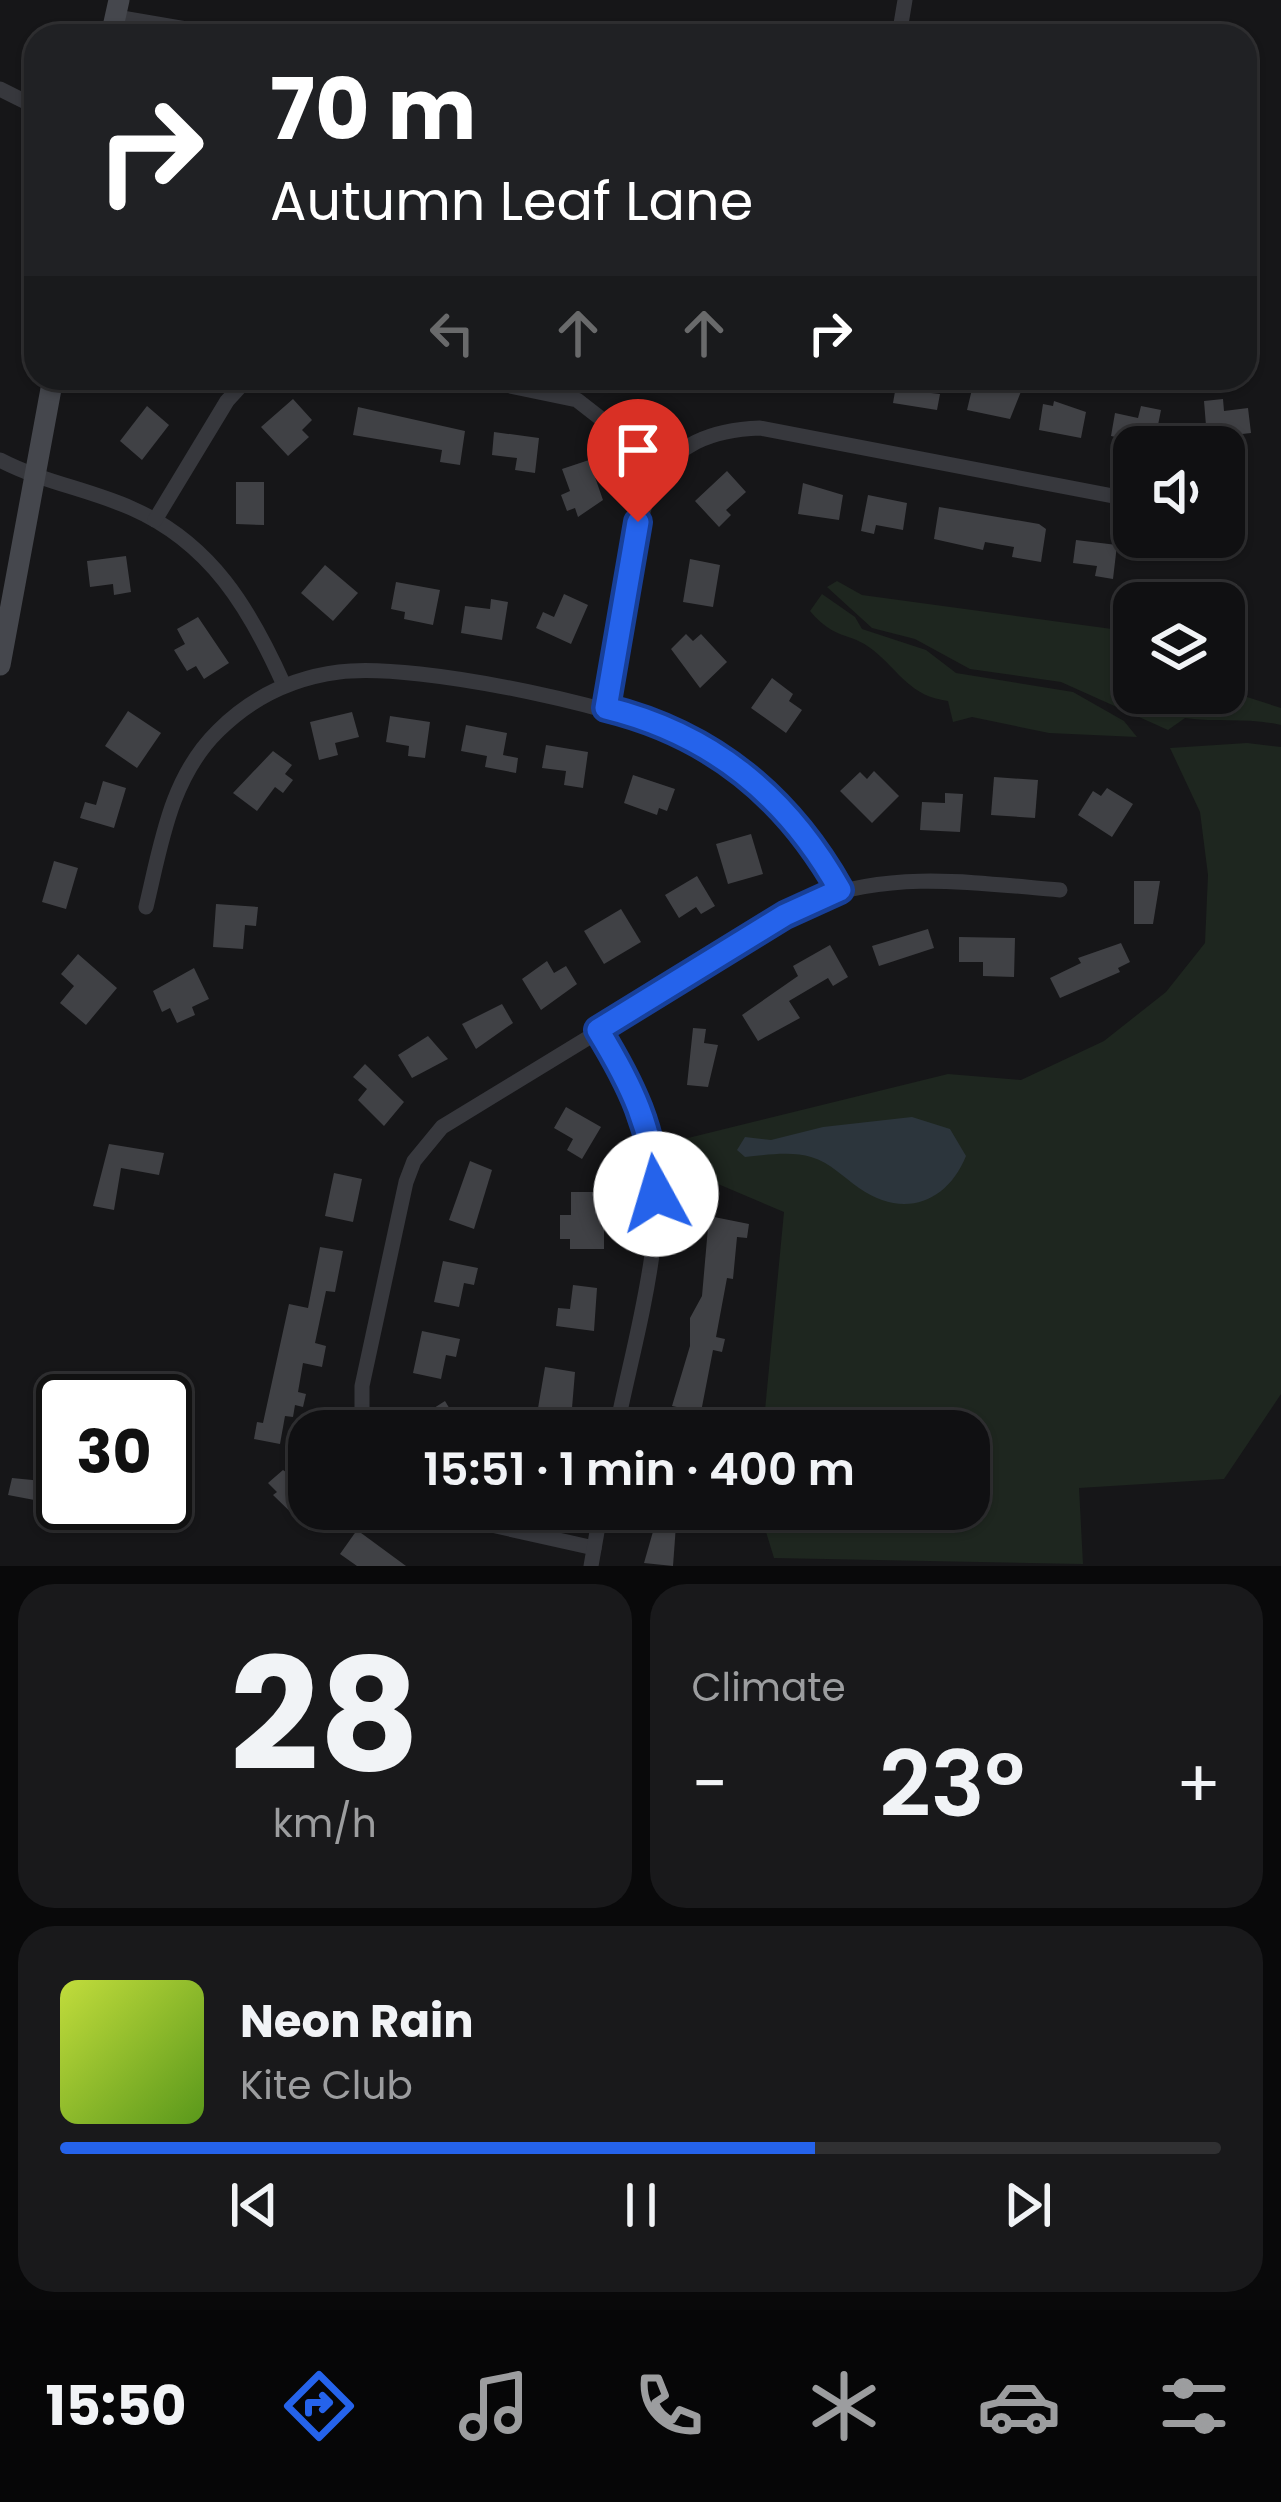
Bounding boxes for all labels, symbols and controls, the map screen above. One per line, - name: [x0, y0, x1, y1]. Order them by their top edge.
- text: 70 m: [270, 51, 476, 168]
- icon: right: [72, 72, 228, 228]
- text: Autumn Leaf Lane: [270, 163, 753, 239]
- icon: left: [419, 300, 485, 366]
- icon: ahead: [545, 300, 611, 366]
- icon: ahead: [671, 300, 737, 366]
- icon: right: [797, 300, 863, 366]
- pin: [587, 399, 689, 522]
- icon: arrive: [605, 417, 671, 483]
- map controls: [1113, 426, 1245, 714]
- button: sound: [1113, 426, 1245, 558]
- button: layers: [1113, 582, 1245, 714]
- position arrow: [593, 1131, 719, 1257]
- speed limit sign: 30: [36, 1374, 192, 1530]
- text: 15:51 · 1 min · 400 m: [423, 1438, 855, 1501]
- text: 28: [230, 1606, 420, 1825]
- text: Climate: [692, 1660, 846, 1715]
- text: 23°: [879, 1721, 1025, 1848]
- text: −: [692, 1738, 728, 1830]
- text: +: [1176, 1738, 1221, 1830]
- text: km/h: [273, 1796, 377, 1851]
- text: Neon Rain: [240, 1990, 474, 2053]
- text: Kite Club: [240, 2058, 413, 2113]
- icon: previous: [221, 2172, 287, 2238]
- icon: pause: [608, 2172, 674, 2238]
- icon: next: [995, 2172, 1061, 2238]
- icon: directions: [277, 2364, 361, 2448]
- icon: music: [452, 2364, 536, 2448]
- icon: phone: [627, 2364, 711, 2448]
- icon: climate: [802, 2364, 886, 2448]
- icon: car: [977, 2364, 1061, 2448]
- icon: filters: [1152, 2364, 1236, 2448]
- text: 15:50: [45, 2368, 186, 2444]

